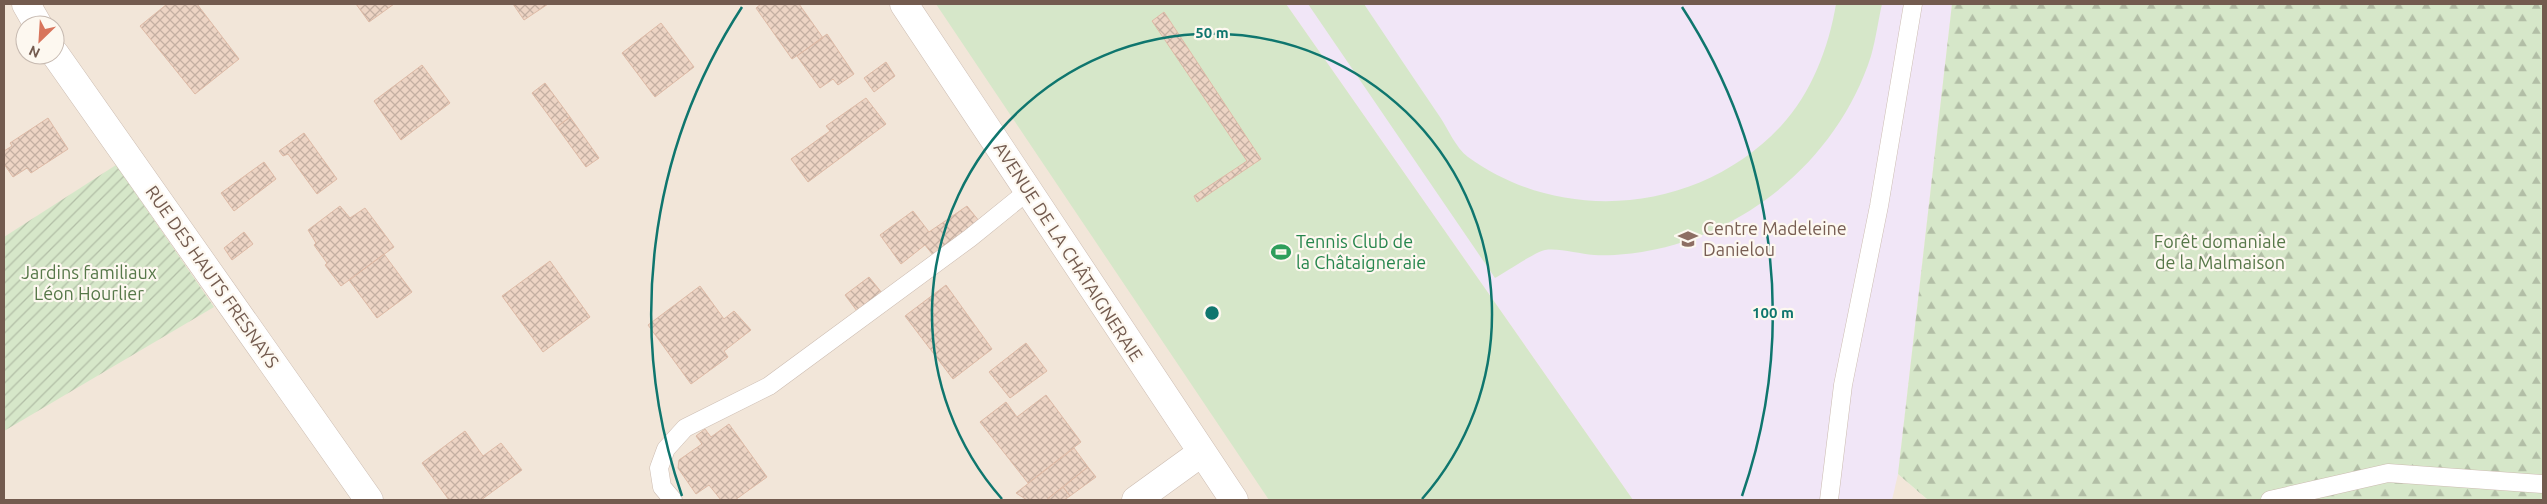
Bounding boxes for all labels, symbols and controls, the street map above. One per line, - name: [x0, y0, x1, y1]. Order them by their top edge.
- north arrow: [15, 15, 65, 65]
- text: 50 m: [1195, 24, 1229, 41]
- text: N: [26, 42, 43, 61]
- street label: AVENUE DE LA CHÂTAIGNERAIE: [991, 138, 1148, 365]
- street label: RUE DES HAUTS FRESNAYS: [142, 182, 283, 371]
- place label: Centre Madeleine Danielou: [1703, 218, 1847, 259]
- school or university icon: Centre Madeleine Danielou: [1677, 228, 1699, 250]
- place label: Tennis Club de la Châtaigneraie: [1296, 231, 1426, 272]
- park label: Forêt domaniale de la Malmaison: [2154, 231, 2286, 272]
- sports icon: Tennis Club de la Châtaigneraie: [1270, 241, 1292, 263]
- park label: Jardins familiaux Léon Hourlier: [21, 262, 157, 303]
- centre of rings: [1203, 304, 1221, 322]
- text: 100 m: [1752, 304, 1794, 321]

